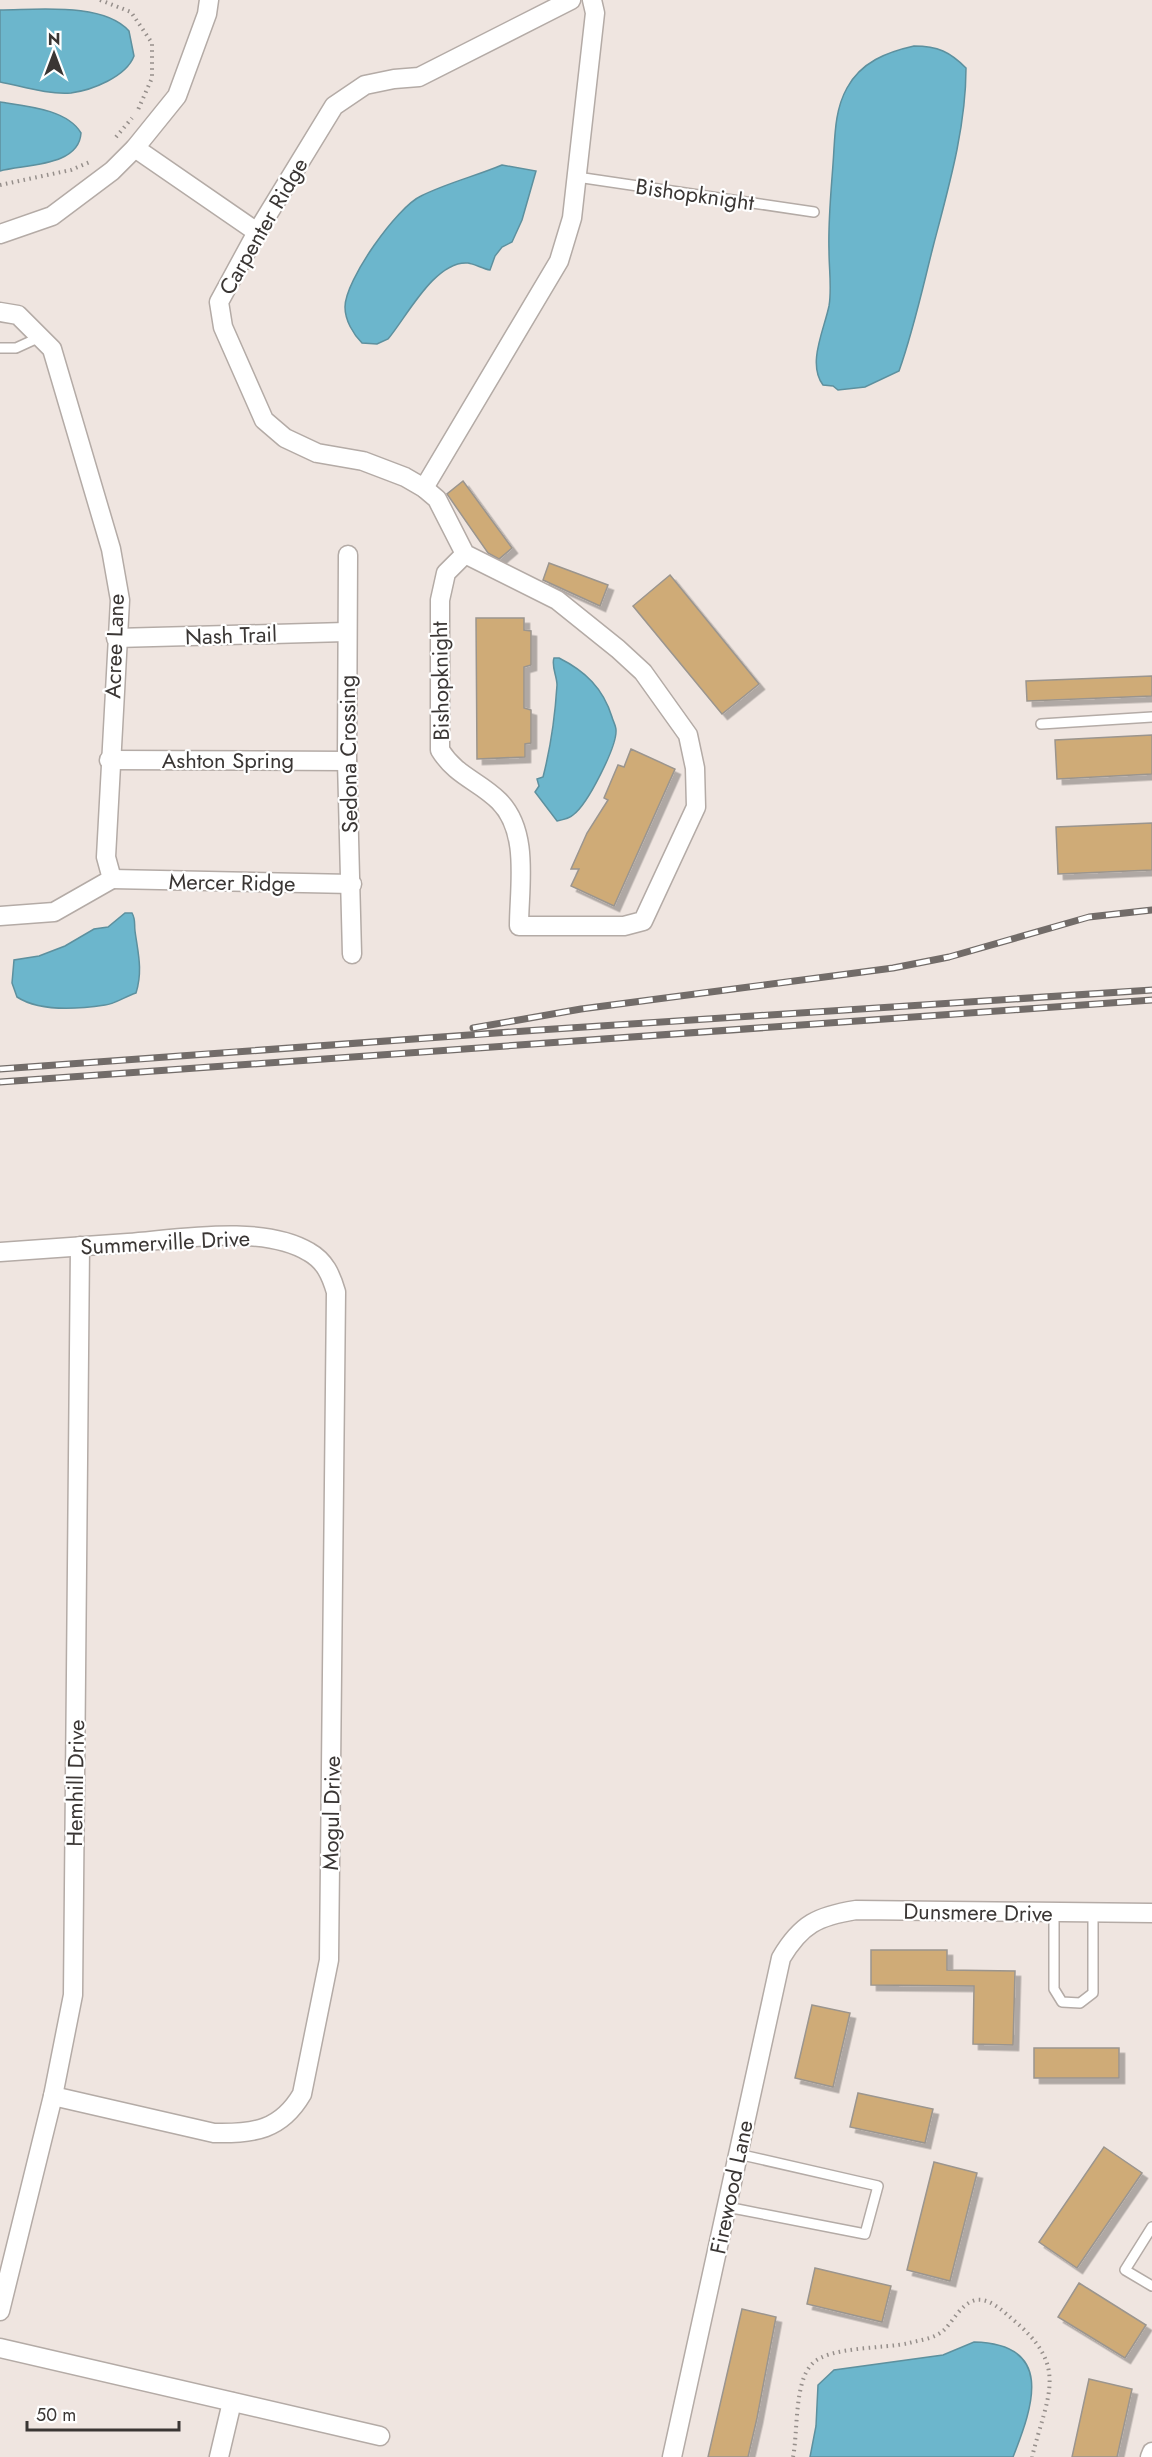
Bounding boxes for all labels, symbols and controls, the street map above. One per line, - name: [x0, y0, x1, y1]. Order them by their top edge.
- north arrow: [24, 24, 84, 84]
- text: N: [48, 28, 60, 51]
- street label: Carpenter Ridge: [211, 151, 315, 301]
- street label: Bishopknight: [634, 170, 757, 218]
- street label: Acree Lane: [96, 593, 132, 699]
- street label: Nash Trail: [184, 617, 278, 653]
- street label: Bishopknight: [423, 620, 457, 741]
- street label: Sedona Crossing: [331, 674, 365, 834]
- street label: Ashton Spring: [162, 744, 294, 776]
- street label: Mercer Ridge: [168, 865, 296, 899]
- street label: Summerville Drive: [79, 1222, 251, 1262]
- street label: Hemhill Drive: [58, 1719, 92, 1847]
- street label: Mogul Drive: [314, 1755, 348, 1871]
- street label: Dunsmere Drive: [903, 1895, 1053, 1929]
- street label: Firewood Lane: [701, 2117, 761, 2257]
- scale bar: [27, 2394, 178, 2432]
- text: 50 m: [36, 2402, 76, 2428]

